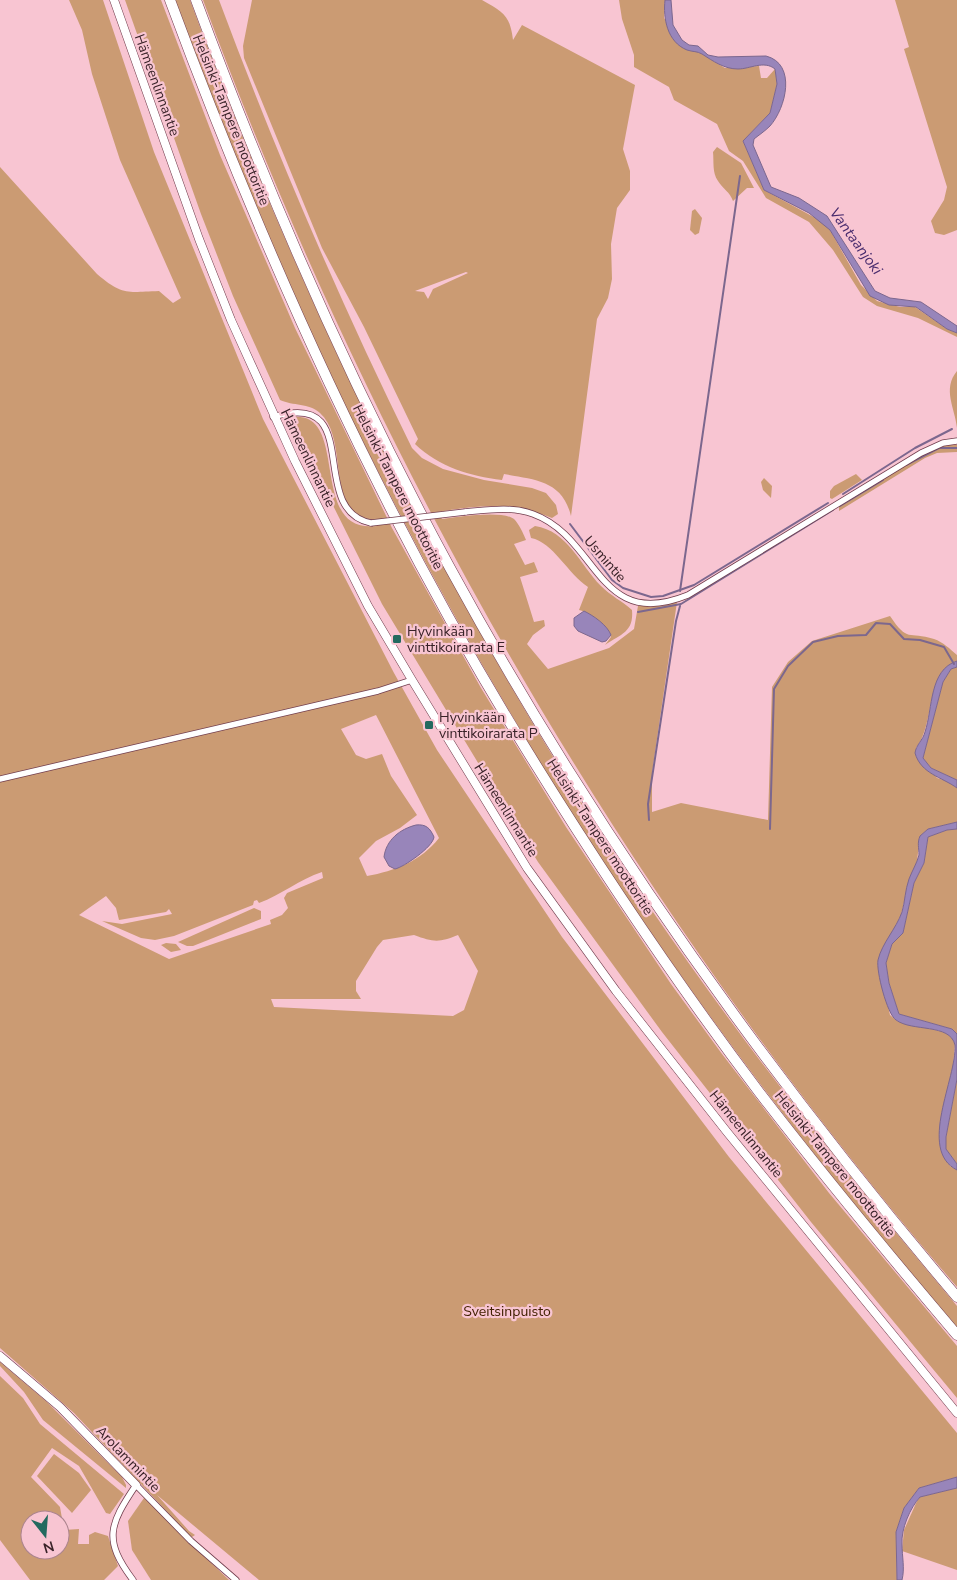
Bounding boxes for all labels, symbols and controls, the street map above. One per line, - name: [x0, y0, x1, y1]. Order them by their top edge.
- street label: Hämeenlinnantie: [130, 31, 184, 139]
- street label: Helsinki-Tampere moottoritie: [188, 32, 274, 208]
- water label: Vantaanjoki: [825, 203, 887, 279]
- street label: Helsinki-Tampere moottoritie: [348, 401, 448, 573]
- street label: Hämeenlinnantie: [276, 406, 340, 510]
- street label: Usmintie: [580, 532, 630, 586]
- place label: Hyvinkään vinttikoirarata E: [407, 622, 505, 657]
- marker: Hyvinkään vinttikoirarata E: [391, 633, 403, 645]
- place label: Hyvinkään vinttikoirarata P: [439, 708, 538, 743]
- marker: Hyvinkään vinttikoirarata P: [423, 719, 435, 731]
- street label: Helsinki-Tampere moottoritie: [542, 755, 658, 919]
- street label: Hämeenlinnantie: [470, 760, 542, 860]
- street label: Hämeenlinnantie: [705, 1086, 787, 1182]
- street label: Helsinki-Tampere moottoritie: [770, 1087, 900, 1241]
- park label: Sveitsinpuisto: [463, 1302, 551, 1321]
- street label: Arolammintie: [92, 1422, 164, 1496]
- north arrow: [20, 1510, 70, 1560]
- text: N: [41, 1536, 56, 1558]

